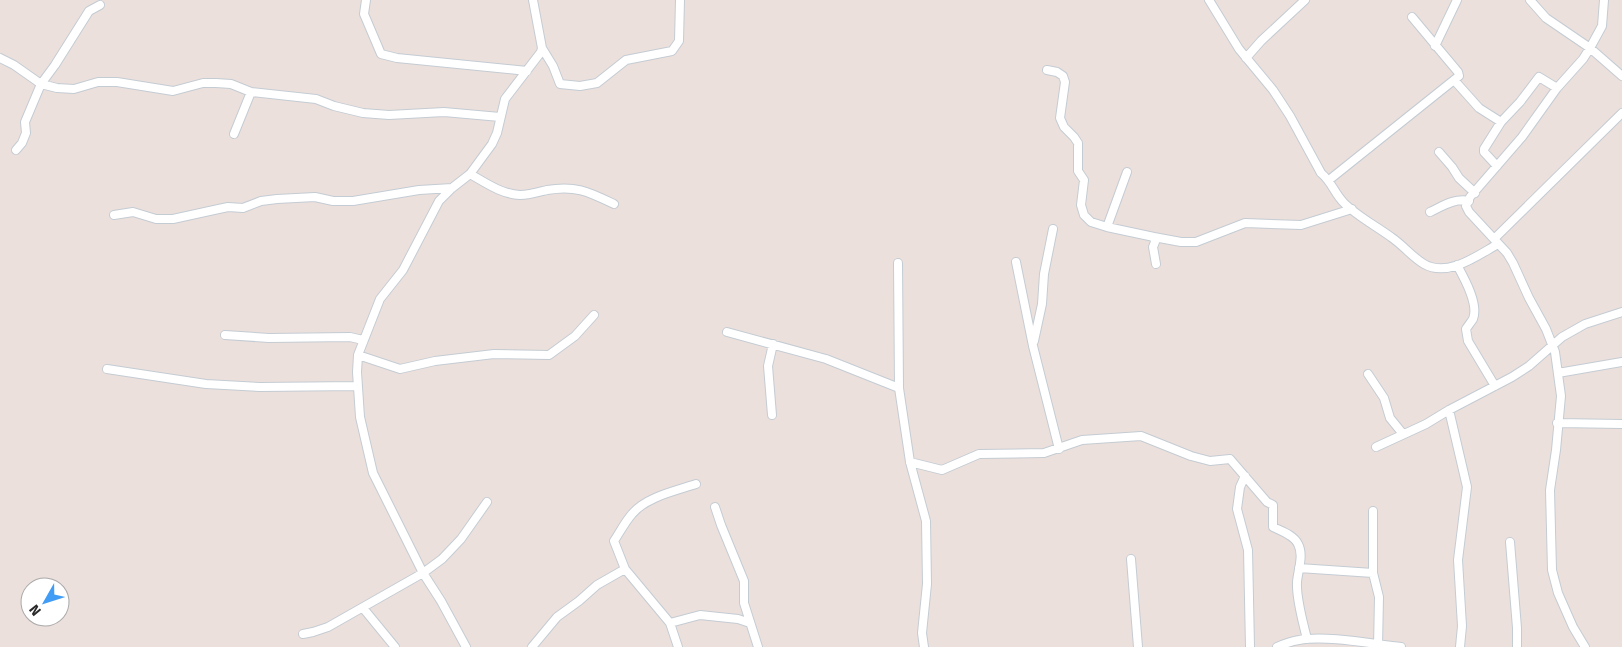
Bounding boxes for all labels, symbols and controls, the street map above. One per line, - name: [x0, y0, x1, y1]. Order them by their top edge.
- north arrow: [20, 577, 70, 627]
- text: N: [26, 601, 45, 619]

